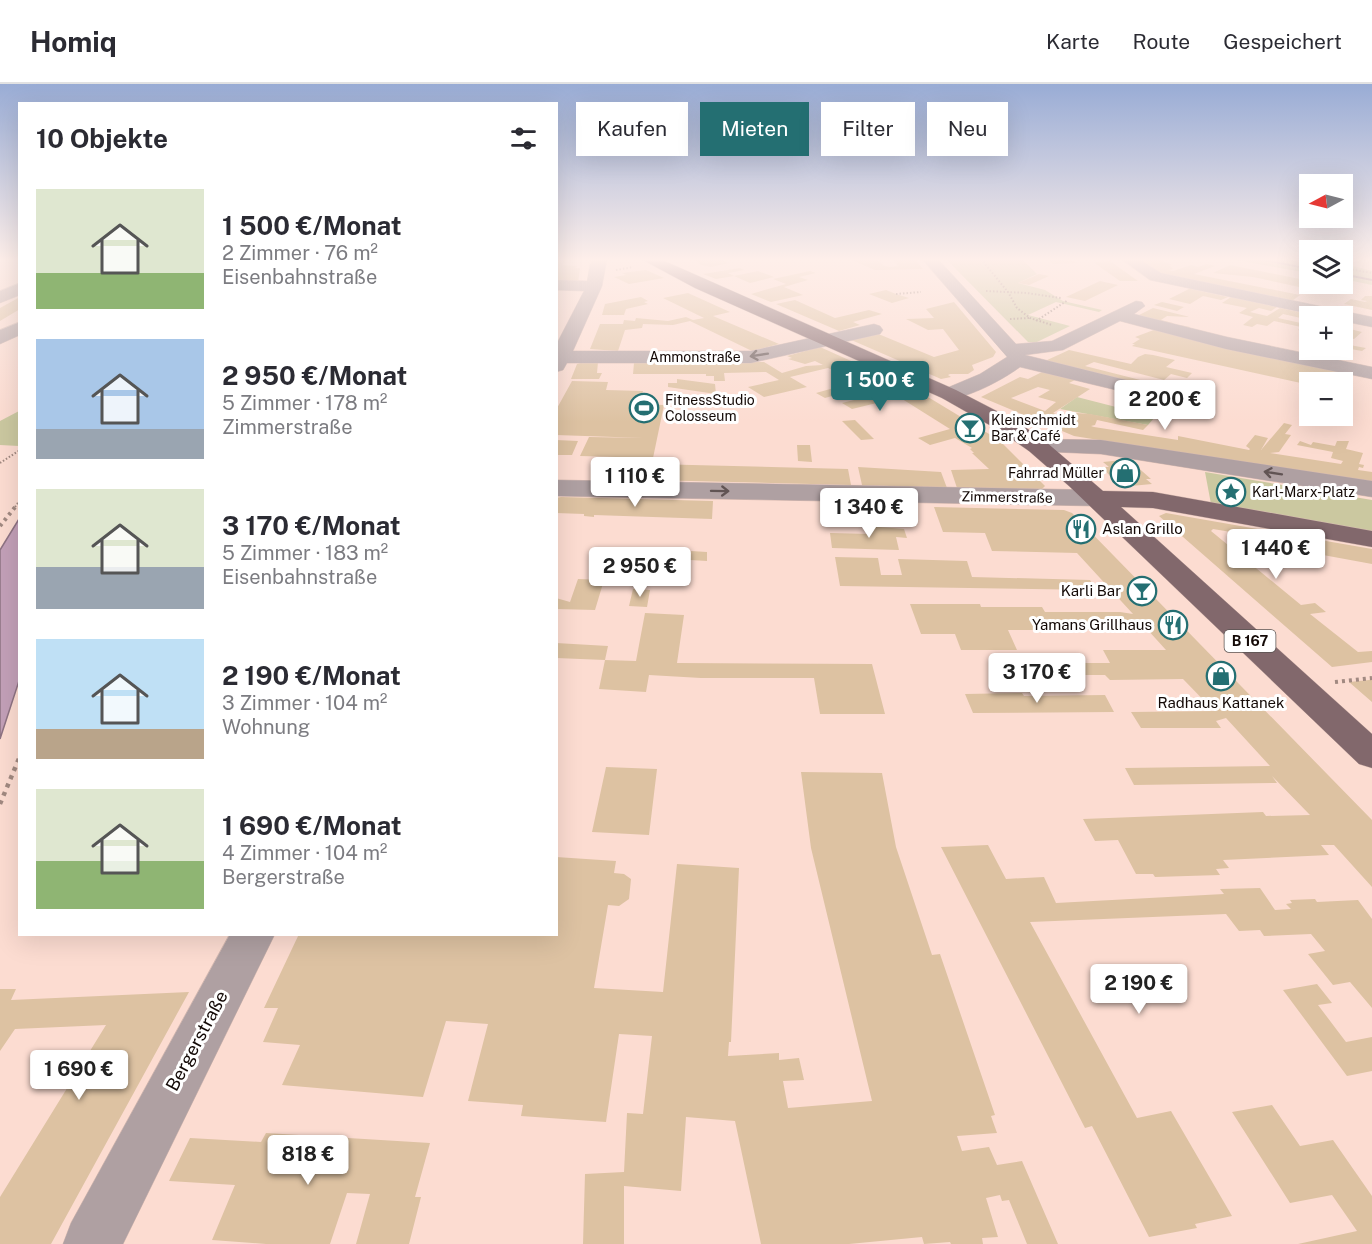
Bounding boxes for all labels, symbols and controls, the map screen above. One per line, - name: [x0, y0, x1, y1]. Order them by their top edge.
- text: Homiq: [30, 25, 117, 58]
- text: Karte: [1046, 29, 1100, 54]
- text: Route: [1133, 29, 1190, 54]
- text: Gespeichert: [1223, 29, 1342, 54]
- chip: Kaufen: [576, 102, 688, 156]
- chip: Mieten: [700, 102, 809, 156]
- chip: Filter: [821, 102, 915, 156]
- chip: Neu: [927, 102, 1008, 156]
- icon: filters: [507, 122, 540, 155]
- text: 10 Objekte: [36, 123, 168, 154]
- north arrow: [1299, 174, 1353, 228]
- map controls: [1299, 174, 1353, 426]
- text: 1 500 €/Monat: [222, 210, 402, 241]
- icon: home: [84, 213, 156, 285]
- button: layers: [1299, 240, 1353, 294]
- text: 2 Zimmer · 76 m²: [222, 241, 378, 265]
- text: Eisenbahnstraße: [222, 265, 377, 289]
- button: +: [1299, 306, 1353, 360]
- street label: Ammonstraße: [649, 349, 741, 365]
- one-way arrow: [750, 350, 769, 361]
- text: 2 950 €/Monat: [222, 360, 407, 391]
- pin: 1 500 €: [825, 361, 935, 412]
- icon: home: [84, 363, 156, 435]
- text: 1 500 €: [845, 368, 915, 392]
- button: −: [1299, 372, 1353, 426]
- pin: 2 200 €: [1110, 380, 1220, 431]
- text: 2 200 €: [1128, 387, 1202, 411]
- text: 5 Zimmer · 178 m²: [222, 391, 387, 415]
- sports icon: FitnessStudio Colosseum: [628, 392, 660, 424]
- place label: FitnessStudio Colosseum: [665, 392, 755, 424]
- bar icon: Kleinschmidt Bar & Café: [954, 412, 986, 444]
- place label: Kleinschmidt Bar & Café: [991, 412, 1076, 444]
- text: Zimmerstraße: [222, 415, 353, 439]
- pin: 1 110 €: [580, 457, 690, 508]
- shop icon: Fahrrad Müller: [1109, 457, 1141, 489]
- text: 1 110 €: [605, 464, 665, 488]
- place label: Fahrrad Müller: [1008, 465, 1104, 481]
- one-way arrow: [1263, 468, 1283, 479]
- place icon: Karl-Marx-Platz: [1215, 476, 1247, 508]
- place label: Karl-Marx-Platz: [1252, 484, 1355, 500]
- one-way arrow: [709, 485, 729, 497]
- pin: 1 340 €: [814, 488, 924, 539]
- street label: Zimmerstraße: [961, 488, 1053, 506]
- text: 1 340 €: [834, 495, 904, 519]
- text: 3 170 €/Monat: [222, 510, 401, 541]
- icon: home: [84, 513, 156, 585]
- restaurant icon: Aslan Grillo: [1065, 513, 1097, 545]
- place label: Aslan Grillo: [1102, 520, 1183, 537]
- pin: 1 440 €: [1221, 529, 1331, 580]
- text: 1 440 €: [1241, 536, 1311, 560]
- text: 5 Zimmer · 183 m²: [222, 541, 388, 565]
- pin: 2 950 €: [585, 547, 695, 598]
- text: 2 950 €: [603, 554, 677, 578]
- text: Eisenbahnstraße: [222, 565, 377, 589]
- bar icon: Karli Bar: [1126, 575, 1158, 607]
- place label: Karli Bar: [1061, 582, 1121, 599]
- restaurant icon: Yamans Grillhaus: [1157, 609, 1189, 641]
- place label: Yamans Grillhaus: [1032, 616, 1152, 633]
- road number: B 167: [1224, 630, 1276, 652]
- pin: 3 170 €: [982, 653, 1092, 704]
- text: 2 190 €/Monat: [222, 660, 401, 691]
- text: 3 170 €: [1002, 660, 1072, 684]
- shop icon: Radhaus Kattanek: [1205, 660, 1237, 692]
- icon: home: [84, 663, 156, 735]
- text: 3 Zimmer · 104 m²: [222, 691, 387, 715]
- place label: Radhaus Kattanek: [1158, 694, 1284, 711]
- text: Wohnung: [222, 715, 310, 739]
- text: 1 690 €/Monat: [222, 810, 401, 841]
- icon: home: [84, 813, 156, 885]
- text: 4 Zimmer · 104 m²: [222, 841, 387, 865]
- text: Bergerstraße: [222, 865, 345, 889]
- pin: 2 190 €: [1084, 964, 1194, 1015]
- text: 2 190 €: [1104, 971, 1174, 995]
- street label: Bergerstraße: [161, 987, 232, 1094]
- pin: 1 690 €: [24, 1050, 134, 1101]
- text: 1 690 €: [44, 1057, 114, 1081]
- pin: 818 €: [266, 1135, 350, 1186]
- text: 818 €: [282, 1142, 334, 1166]

